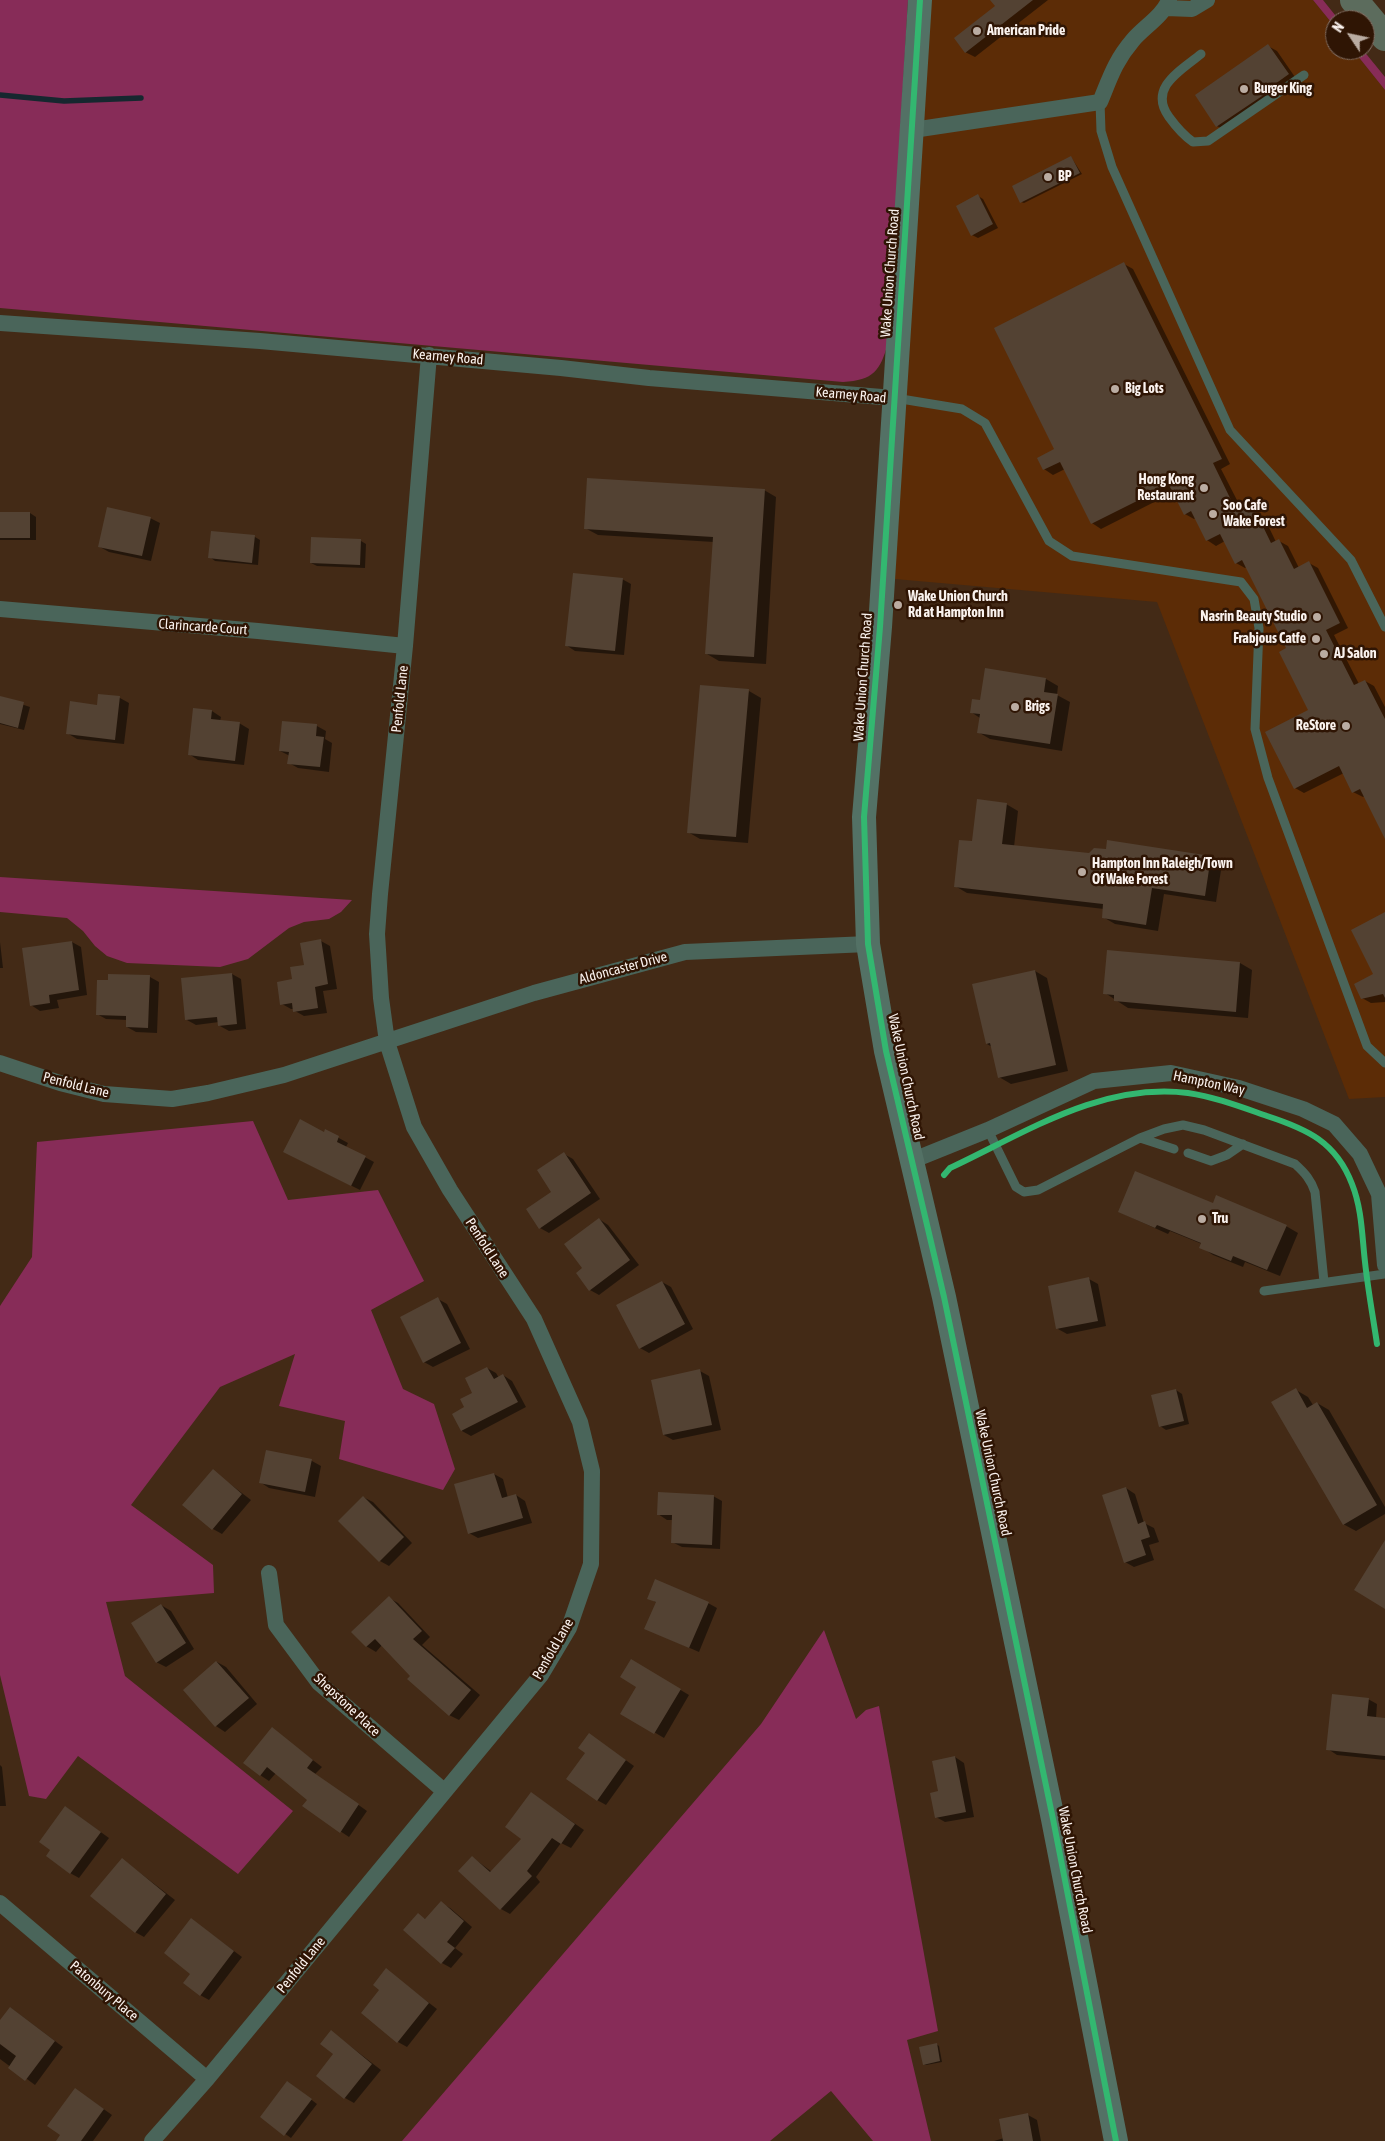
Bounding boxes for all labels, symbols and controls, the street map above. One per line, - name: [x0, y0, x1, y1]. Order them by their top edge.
- north arrow: [1325, 10, 1375, 60]
- text: N: [1329, 19, 1347, 35]
- place label: American Pride: [987, 23, 1065, 39]
- marker: American Pride: [971, 25, 983, 37]
- place label: Burger King: [1254, 81, 1312, 97]
- marker: Burger King: [1238, 83, 1250, 95]
- place label: BP: [1058, 169, 1071, 185]
- marker: BP: [1042, 171, 1054, 183]
- street label: Wake Union Church Road: [877, 208, 903, 338]
- street label: Kearney Road: [412, 346, 484, 368]
- place label: Big Lots: [1125, 381, 1164, 397]
- marker: Big Lots: [1109, 383, 1121, 395]
- street label: Kearney Road: [815, 384, 887, 406]
- place label: Hong Kong Restaurant: [1137, 472, 1194, 504]
- marker: Hong Kong Restaurant: [1198, 482, 1210, 494]
- place label: Soo Cafe Wake Forest: [1223, 498, 1285, 530]
- marker: Soo Cafe Wake Forest: [1207, 508, 1219, 520]
- place label: Wake Union Church Rd at Hampton Inn: [908, 589, 1008, 622]
- marker: Wake Union Church Rd at Hampton Inn: [892, 599, 904, 611]
- place label: Nasrin Beauty Studio: [1200, 609, 1307, 625]
- marker: Nasrin Beauty Studio: [1311, 611, 1323, 623]
- street label: Wake Union Church Road: [850, 612, 876, 742]
- street label: Clarincarde Court: [158, 616, 248, 638]
- place label: Frabjous Catfe: [1233, 631, 1306, 647]
- marker: Frabjous Catfe: [1310, 633, 1322, 645]
- place label: AJ Salon: [1334, 646, 1377, 662]
- marker: AJ Salon: [1318, 648, 1330, 660]
- street label: Penfold Lane: [388, 665, 412, 733]
- place label: Brigs: [1025, 699, 1050, 715]
- marker: Brigs: [1009, 701, 1021, 713]
- place label: ReStore: [1296, 718, 1336, 734]
- marker: ReStore: [1340, 720, 1352, 732]
- place label: Hampton Inn Raleigh/Town Of Wake Forest: [1092, 856, 1233, 889]
- marker: Hampton Inn Raleigh/Town Of Wake Forest: [1076, 866, 1088, 878]
- street label: Aldoncaster Drive: [577, 948, 669, 988]
- street label: Wake Union Church Road: [884, 1012, 928, 1142]
- street label: Hampton Way: [1172, 1067, 1246, 1099]
- street label: Penfold Lane: [41, 1069, 111, 1101]
- place label: Tru: [1212, 1211, 1228, 1227]
- marker: Tru: [1196, 1213, 1208, 1225]
- street label: Penfold Lane: [462, 1215, 512, 1281]
- street label: Wake Union Church Road: [971, 1408, 1015, 1538]
- street label: Penfold Lane: [529, 1616, 577, 1682]
- street label: Shepstone Place: [310, 1670, 384, 1740]
- street label: Wake Union Church Road: [1054, 1805, 1096, 1935]
- street label: Penfold Lane: [273, 1933, 329, 1997]
- street label: Patonbury Place: [66, 1958, 142, 2024]

